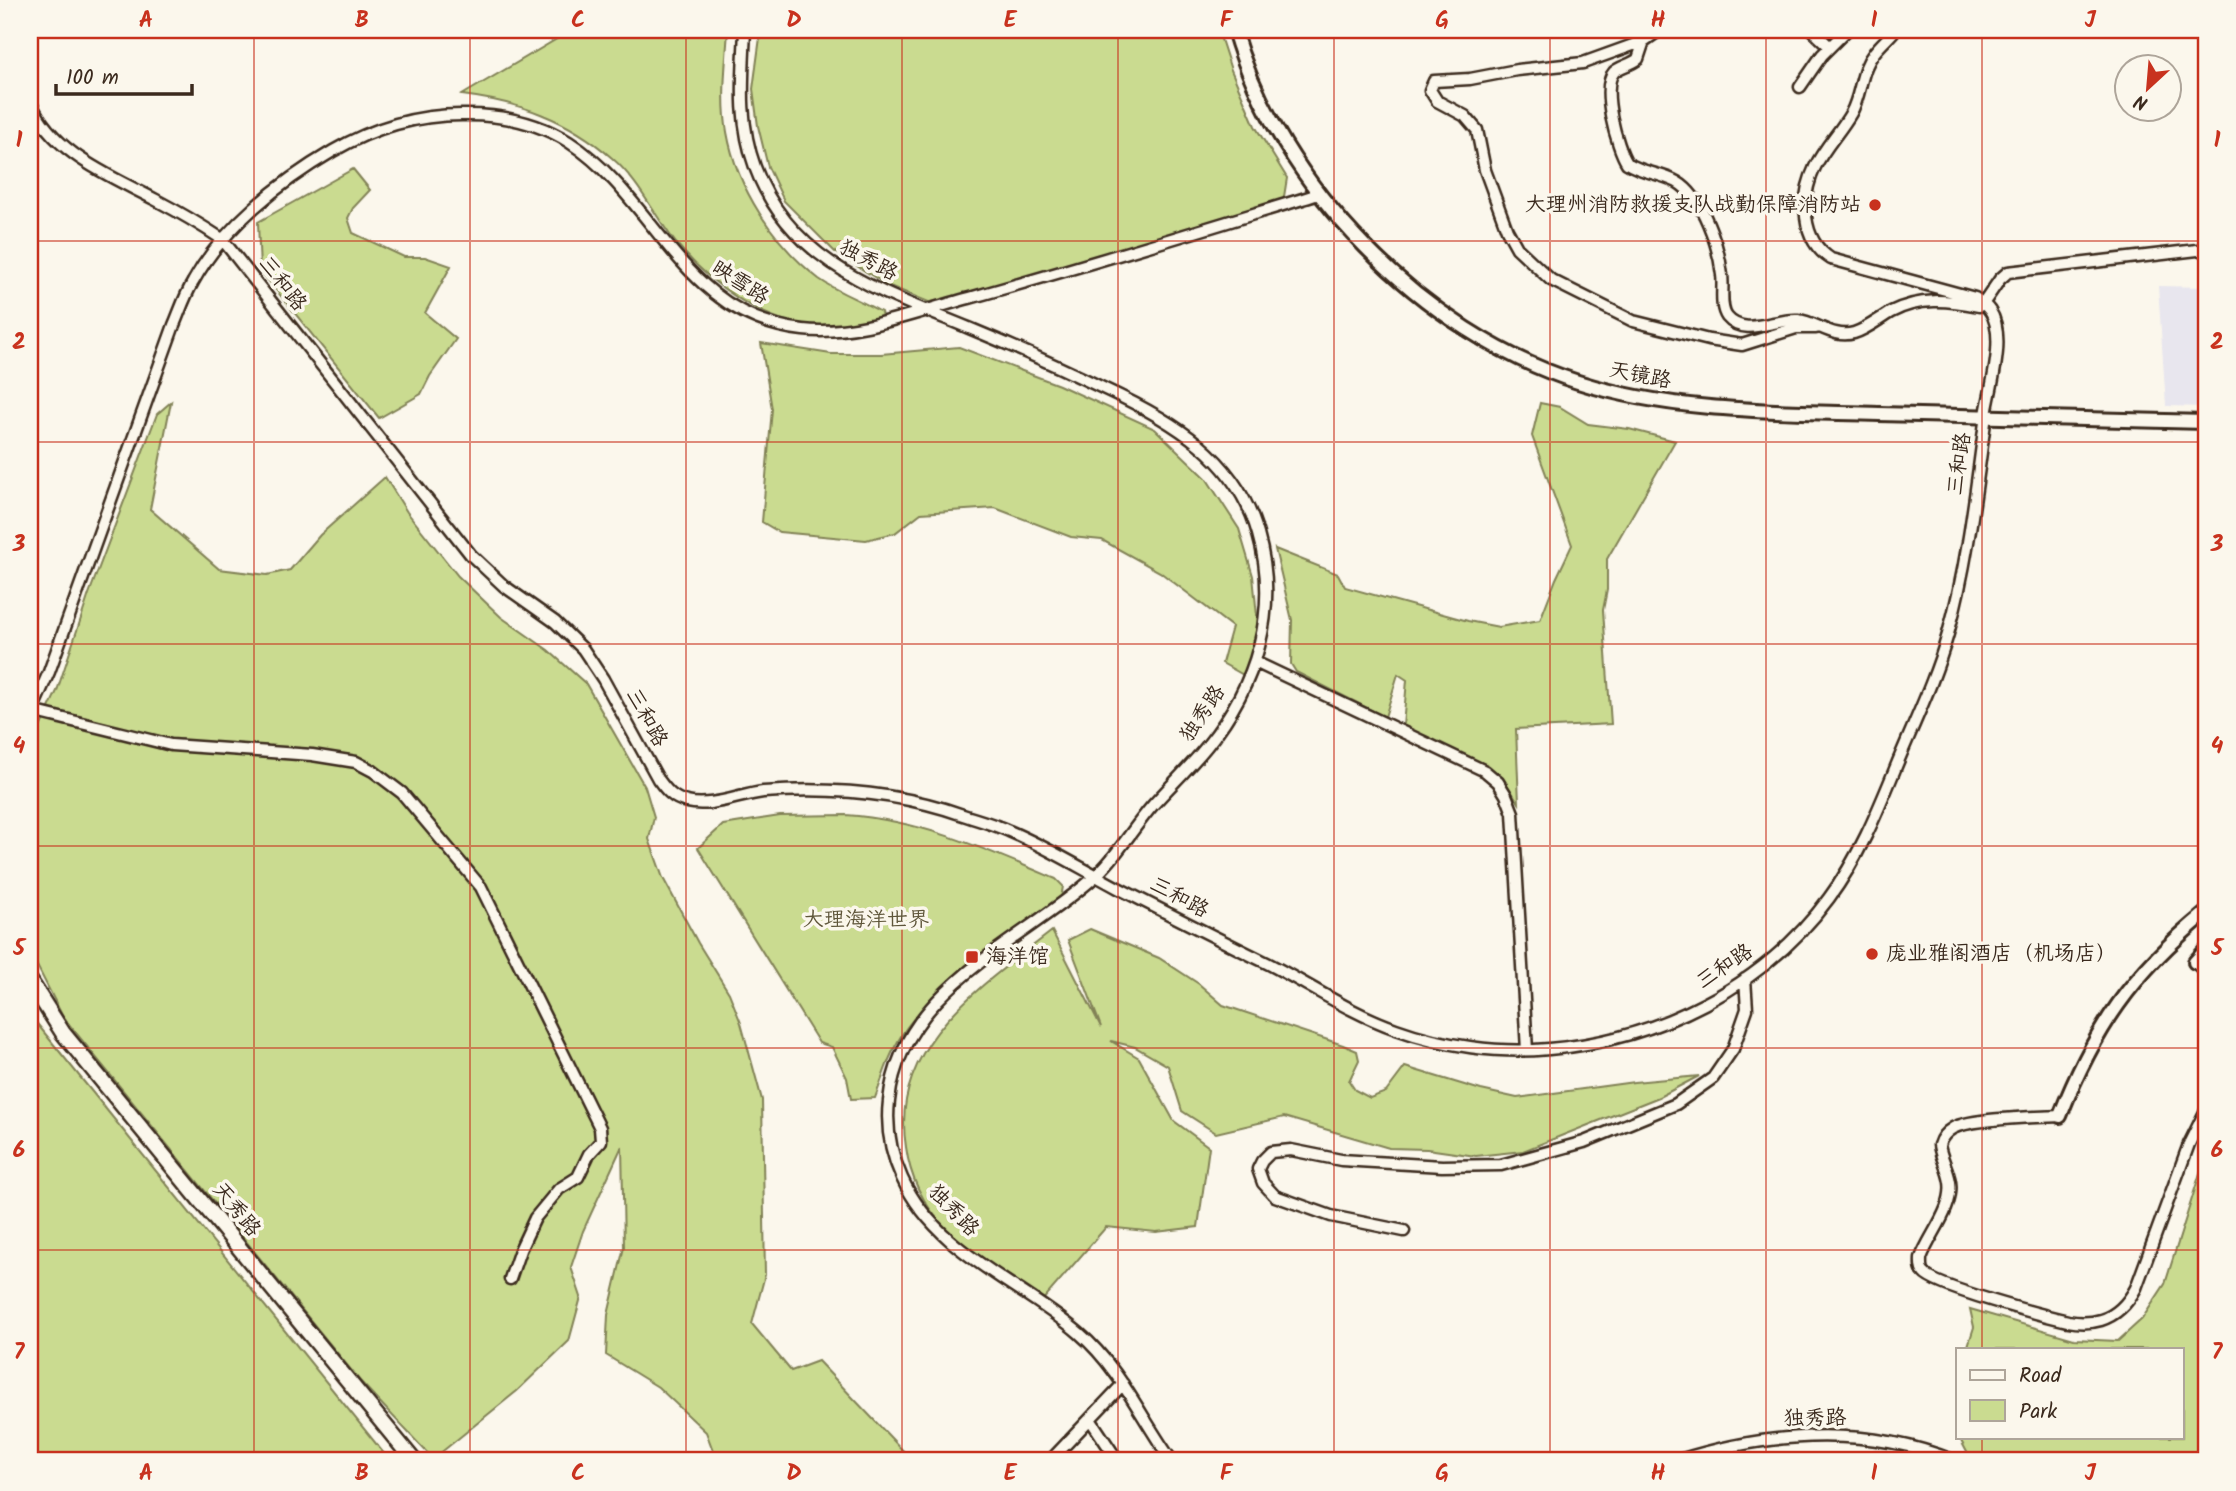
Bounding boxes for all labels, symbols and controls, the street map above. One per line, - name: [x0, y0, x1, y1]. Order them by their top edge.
- text: A: [139, 3, 153, 39]
- text: B: [355, 3, 369, 39]
- text: C: [571, 3, 585, 39]
- text: D: [786, 3, 802, 39]
- text: E: [1004, 3, 1018, 39]
- text: F: [1220, 3, 1234, 39]
- text: G: [1435, 3, 1449, 39]
- text: H: [1651, 3, 1666, 39]
- text: I: [1870, 3, 1878, 39]
- text: J: [2084, 3, 2096, 39]
- scale bar: [56, 52, 192, 96]
- north arrow: [2114, 52, 2184, 122]
- text: 100 m: [66, 62, 119, 95]
- text: N: [2129, 85, 2153, 118]
- text: 1: [16, 123, 23, 159]
- text: 1: [2214, 123, 2221, 159]
- place label: 大理州消防救援支队战勤保障消防站: [1525, 189, 1861, 222]
- marker: 大理州消防救援支队战勤保障消防站: [1867, 197, 1883, 213]
- street label: 独秀路: [832, 232, 904, 290]
- street label: 三和路: [250, 249, 314, 319]
- street label: 映雪路: [705, 252, 775, 314]
- text: 2: [12, 325, 26, 361]
- text: 2: [2210, 325, 2224, 361]
- street label: 天镜路: [1606, 354, 1674, 398]
- street label: 三和路: [1939, 431, 1981, 497]
- text: 3: [12, 527, 26, 563]
- text: 3: [2210, 527, 2224, 563]
- street label: 独秀路: [1172, 679, 1234, 749]
- street label: 三和路: [616, 682, 676, 754]
- text: 4: [13, 729, 26, 765]
- text: 4: [2211, 729, 2224, 765]
- street label: 三和路: [1143, 869, 1215, 927]
- park label: 大理海洋世界: [803, 904, 929, 937]
- text: 5: [12, 931, 27, 967]
- text: 5: [2210, 931, 2225, 967]
- street label: 三和路: [1690, 936, 1760, 998]
- place label: 庞业雅阁酒店（机场店）: [1886, 938, 2117, 971]
- place label: 海洋馆: [986, 941, 1049, 974]
- marker: 庞业雅阁酒店（机场店）: [1864, 946, 1880, 962]
- marker: 海洋馆: [964, 949, 980, 965]
- text: 6: [13, 1133, 25, 1169]
- text: 6: [2211, 1133, 2223, 1169]
- street label: 天秀路: [203, 1175, 269, 1245]
- street label: 独秀路: [919, 1177, 987, 1245]
- text: 7: [14, 1335, 26, 1371]
- text: 7: [2212, 1335, 2224, 1371]
- legend: [1956, 1348, 2184, 1438]
- text: Road: [2019, 1360, 2062, 1393]
- text: Park: [2019, 1396, 2057, 1429]
- street label: 独秀路: [1783, 1402, 1847, 1436]
- text: A: [139, 1456, 153, 1491]
- text: B: [355, 1456, 369, 1491]
- text: C: [571, 1456, 585, 1491]
- text: D: [786, 1456, 802, 1491]
- text: E: [1004, 1456, 1018, 1491]
- text: F: [1220, 1456, 1234, 1491]
- text: G: [1435, 1456, 1449, 1491]
- text: H: [1651, 1456, 1666, 1491]
- text: I: [1870, 1456, 1878, 1491]
- text: J: [2084, 1456, 2096, 1491]

